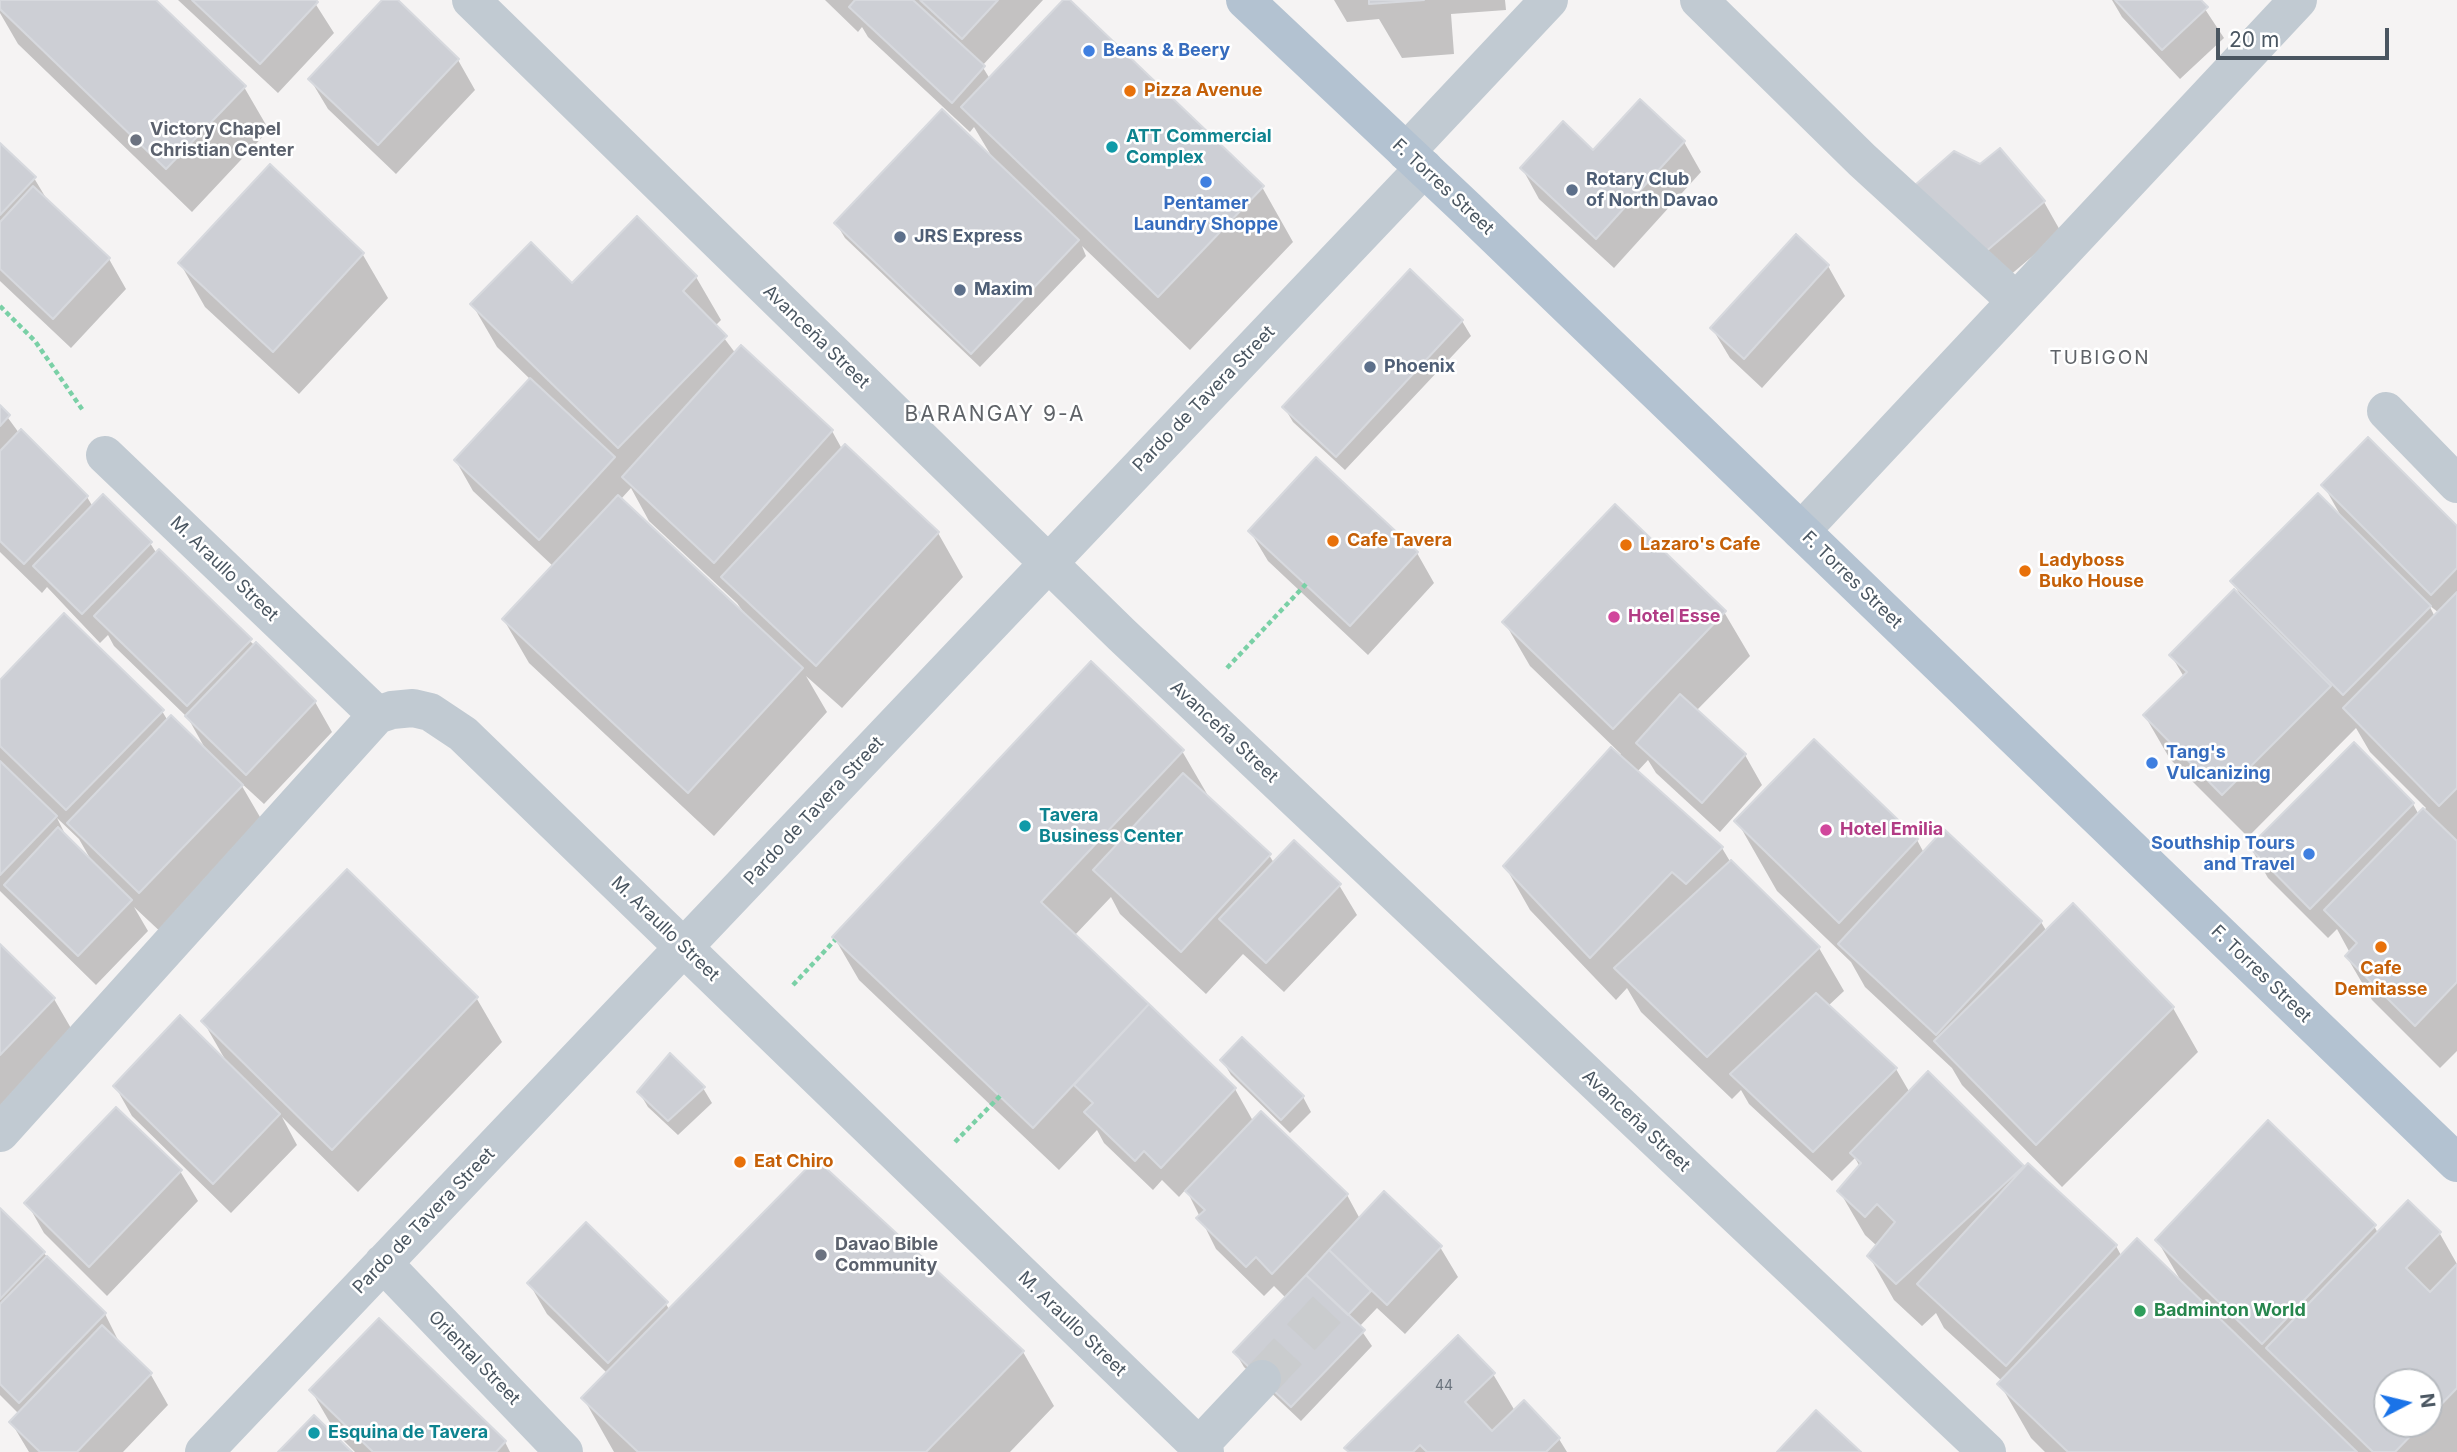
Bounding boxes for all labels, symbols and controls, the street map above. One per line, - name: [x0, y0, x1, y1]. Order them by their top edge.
- scale bar: [2219, 14, 2392, 58]
- text: 20 m: [2229, 27, 2279, 52]
- place label: Beans & Beery: [1103, 40, 1230, 62]
- marker: Beans & Beery: [1081, 43, 1097, 59]
- place label: Pizza Avenue: [1144, 80, 1262, 102]
- marker: Pizza Avenue: [1122, 83, 1138, 99]
- place label: Victory Chapel Christian Center: [150, 119, 294, 162]
- place label: ATT Commercial Complex: [1126, 126, 1272, 168]
- marker: Victory Chapel Christian Center: [128, 132, 144, 148]
- street label: F. Torres Street: [1388, 135, 1498, 239]
- marker: ATT Commercial Complex: [1104, 139, 1120, 155]
- place label: Rotary Club of North Davao: [1586, 169, 1718, 212]
- marker: Pentamer Laundry Shoppe: [1198, 174, 1214, 190]
- marker: Rotary Club of North Davao: [1564, 182, 1580, 198]
- place label: Pentamer Laundry Shoppe: [1134, 193, 1278, 235]
- place label: JRS Express: [914, 226, 1023, 248]
- marker: JRS Express: [892, 229, 908, 245]
- place label: Maxim: [974, 279, 1033, 301]
- street label: Avanceña Street: [758, 281, 874, 393]
- marker: Maxim: [952, 282, 968, 298]
- street label: Pardo de Tavera Street: [1129, 321, 1279, 477]
- district label: TUBIGON: [2050, 347, 2150, 369]
- place label: Phoenix: [1384, 356, 1455, 378]
- marker: Phoenix: [1362, 359, 1378, 375]
- district label: BARANGAY 9-A: [906, 402, 1084, 428]
- street label: M. Araullo Street: [165, 512, 283, 626]
- street label: F. Torres Street: [1798, 527, 1906, 633]
- place label: Cafe Tavera: [1347, 530, 1452, 552]
- marker: Cafe Tavera: [1325, 533, 1341, 549]
- place label: Lazaro's Cafe: [1640, 534, 1761, 556]
- marker: Lazaro's Cafe: [1618, 537, 1634, 553]
- place label: Ladyboss Buko House: [2039, 550, 2144, 592]
- marker: Ladyboss Buko House: [2017, 563, 2033, 579]
- place label: Hotel Esse: [1628, 606, 1721, 628]
- marker: Hotel Esse: [1606, 609, 1622, 625]
- street label: Avanceña Street: [1166, 677, 1282, 787]
- street label: Pardo de Tavera Street: [740, 732, 888, 890]
- place label: Tang's Vulcanizing: [2166, 742, 2271, 784]
- marker: Tang's Vulcanizing: [2144, 755, 2160, 771]
- place label: Tavera Business Center: [1039, 805, 1183, 848]
- marker: Tavera Business Center: [1017, 818, 1033, 834]
- place label: Hotel Emilia: [1840, 819, 1943, 841]
- marker: Hotel Emilia: [1818, 822, 1834, 838]
- place label: Southship Tours and Travel: [2151, 833, 2295, 876]
- marker: Southship Tours and Travel: [2301, 846, 2317, 862]
- street label: M. Araullo Street: [606, 872, 724, 986]
- street label: F. Torres Street: [2207, 921, 2315, 1027]
- marker: Cafe Demitasse: [2373, 939, 2389, 955]
- place label: Cafe Demitasse: [2334, 958, 2428, 1000]
- street label: Avanceña Street: [1578, 1066, 1694, 1176]
- street label: Pardo de Tavera Street: [349, 1143, 499, 1299]
- place label: Eat Chiro: [754, 1151, 834, 1173]
- marker: Eat Chiro: [732, 1154, 748, 1170]
- place label: Davao Bible Community: [835, 1234, 938, 1276]
- marker: Davao Bible Community: [813, 1247, 829, 1263]
- street label: M. Araullo Street: [1013, 1267, 1131, 1381]
- place label: Badminton World: [2154, 1300, 2306, 1322]
- marker: Badminton World: [2132, 1303, 2148, 1319]
- street label: Oriental Street: [424, 1306, 524, 1410]
- north arrow: [2373, 1368, 2443, 1438]
- house number: 44: [1435, 1378, 1453, 1394]
- text: N: [2415, 1392, 2440, 1409]
- place label: Esquina de Tavera: [328, 1422, 488, 1444]
- marker: Esquina de Tavera: [306, 1425, 322, 1441]

